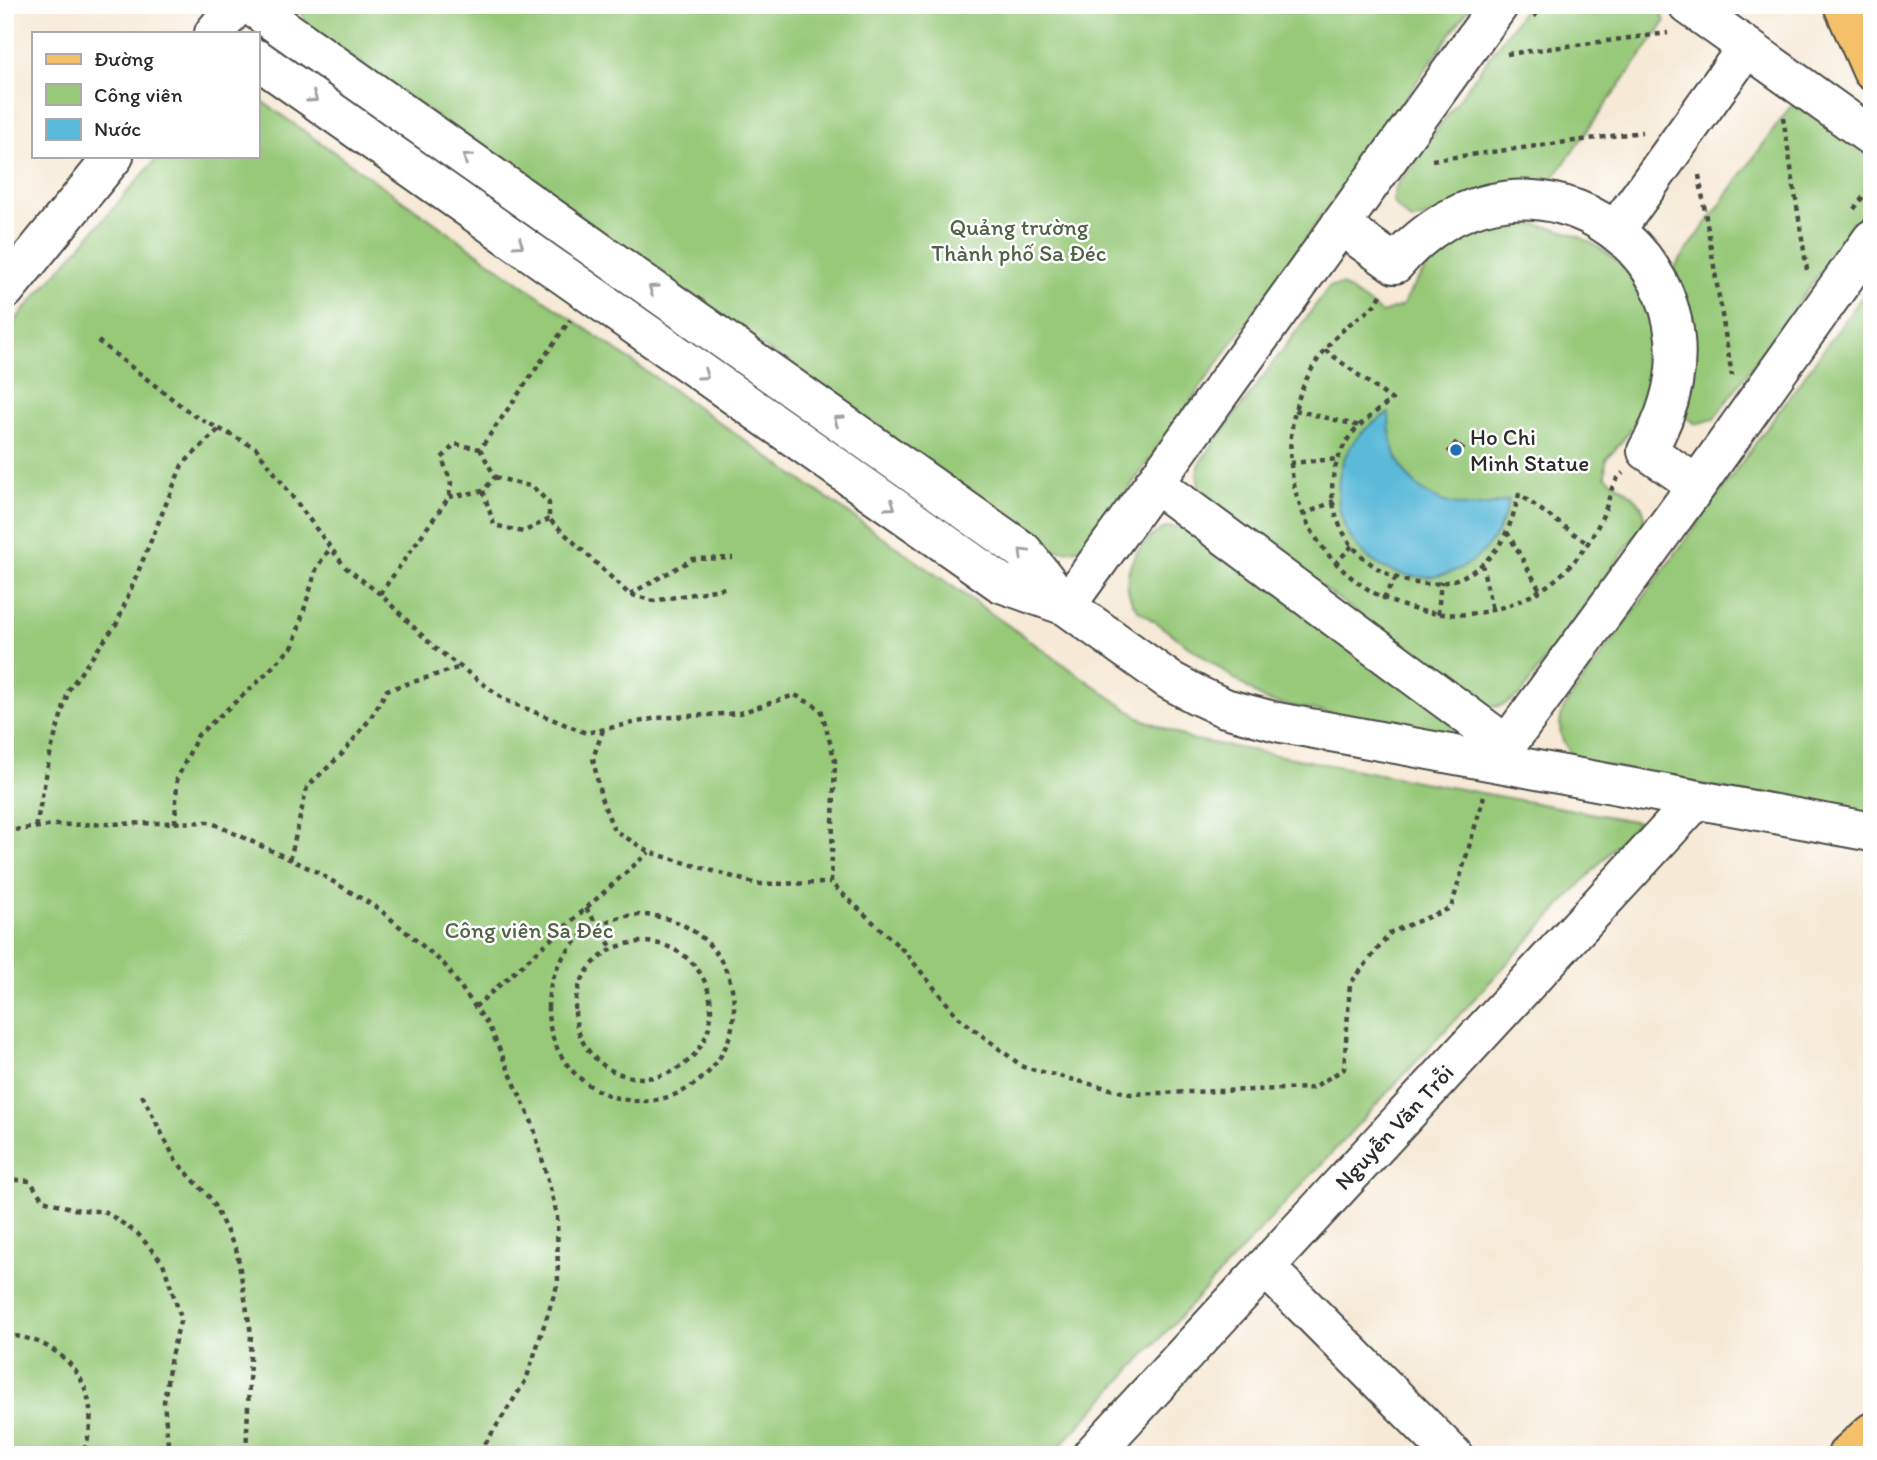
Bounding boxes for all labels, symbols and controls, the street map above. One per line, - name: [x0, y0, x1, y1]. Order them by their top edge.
- legend: [32, 32, 259, 158]
- text: Đường: [94, 46, 154, 71]
- text: Công viên: [94, 82, 183, 107]
- one-way arrow: [305, 90, 318, 103]
- text: Nước: [94, 116, 141, 141]
- one-way arrow: [462, 154, 475, 166]
- park label: Quảng trường Thành phố Sa Đéc: [931, 213, 1107, 267]
- one-way arrow: [511, 236, 524, 248]
- one-way arrow: [648, 285, 661, 297]
- one-way arrow: [697, 367, 710, 380]
- one-way arrow: [833, 416, 846, 429]
- place label: Ho Chi Minh Statue: [1470, 423, 1589, 477]
- marker: Ho Chi Minh Statue: [1448, 442, 1464, 458]
- one-way arrow: [883, 498, 896, 510]
- one-way arrow: [1018, 549, 1031, 562]
- park label: Công viên Sa Đéc: [445, 916, 614, 944]
- street label: Nguyễn Văn Trỗi: [1329, 1058, 1459, 1196]

